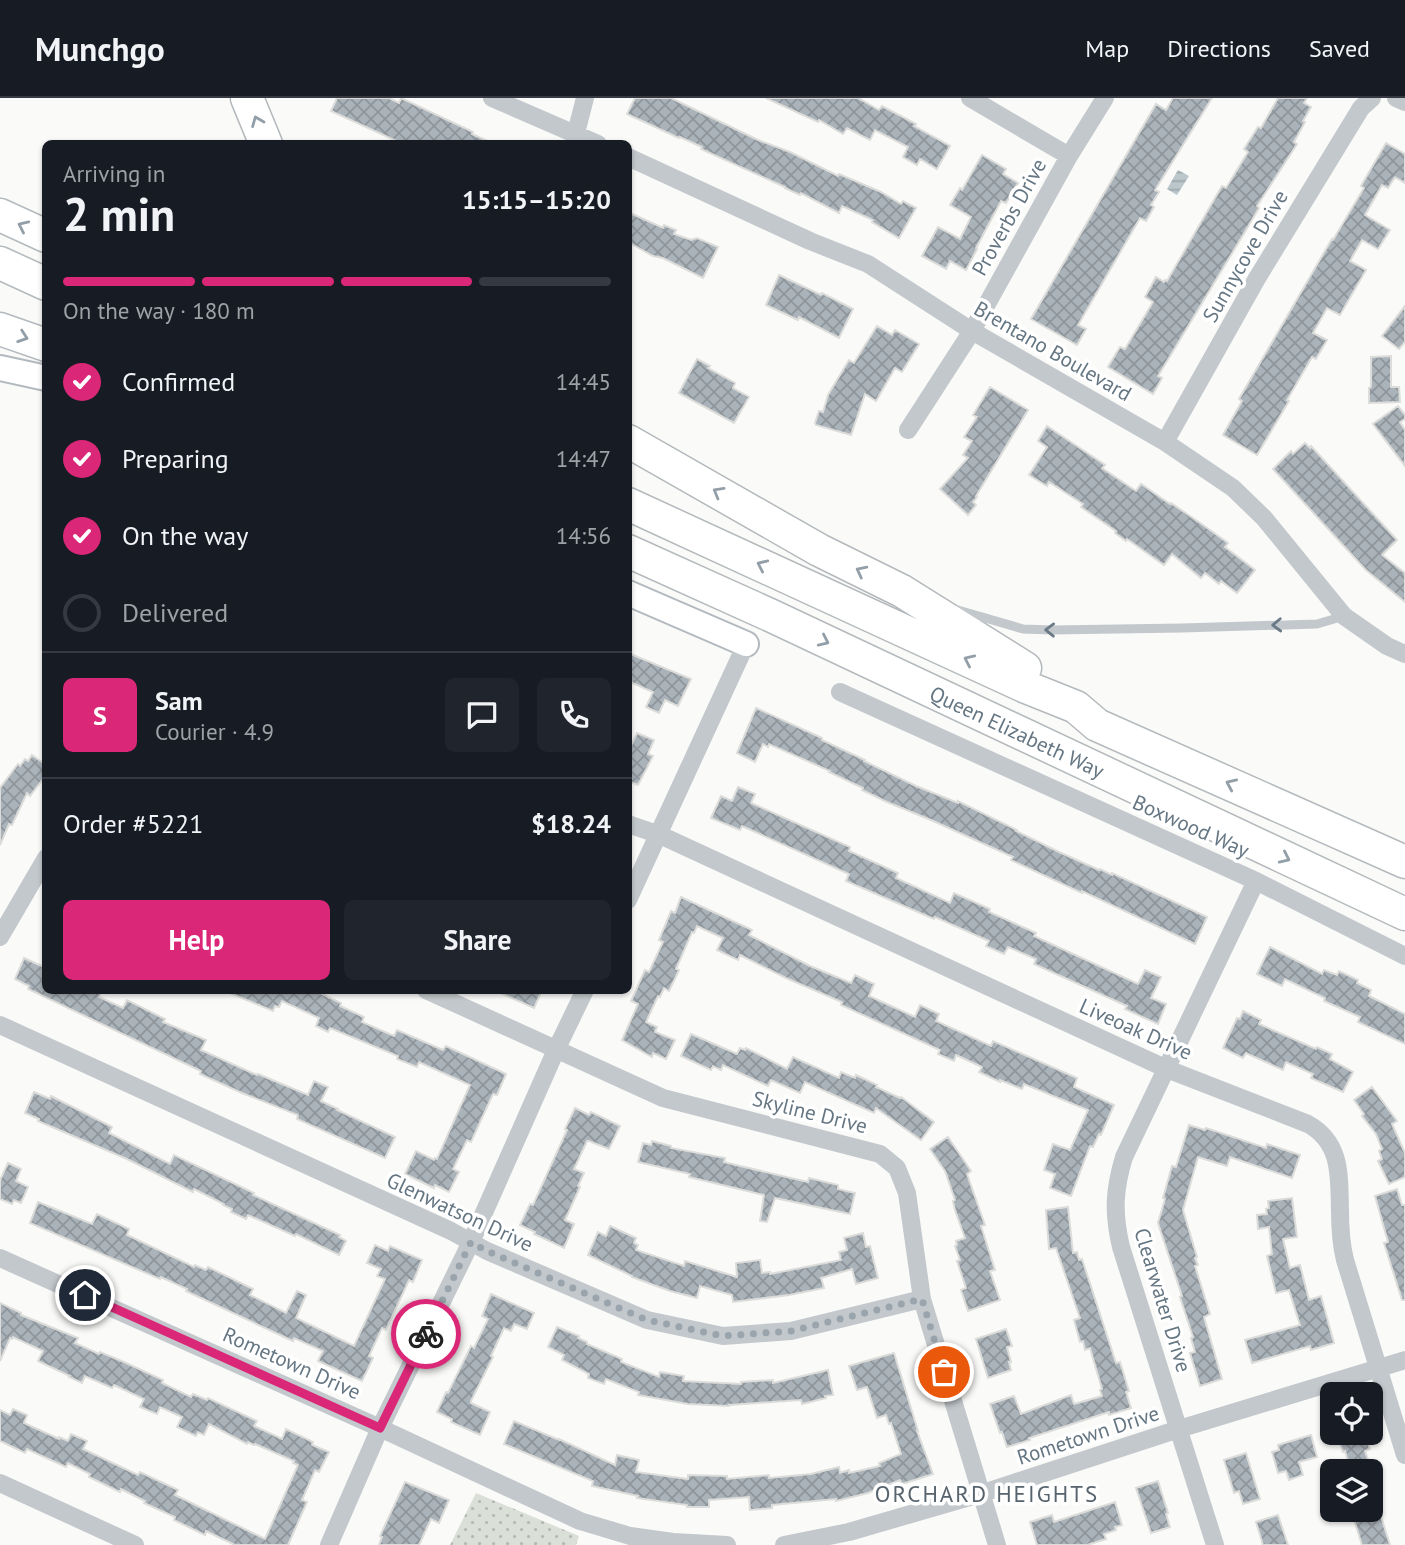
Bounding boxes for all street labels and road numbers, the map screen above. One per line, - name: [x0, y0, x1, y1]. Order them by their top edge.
- street label: Proverbs Drive: [966, 154, 1052, 280]
- street label: Sunnycove Drive: [1196, 185, 1294, 327]
- street label: Brentano Boulevard: [969, 295, 1137, 407]
- street label: Queen Elizabeth Way: [926, 680, 1109, 784]
- street label: Boxwood Way: [1129, 788, 1254, 864]
- street label: Liveoak Drive: [1075, 992, 1197, 1066]
- street label: Skyline Drive: [750, 1085, 870, 1139]
- street label: Glenwatson Drive: [383, 1166, 537, 1258]
- street label: Clearwater Drive: [1128, 1225, 1198, 1375]
- street label: Rometown Drive: [219, 1321, 365, 1405]
- street label: Rometown Drive: [1013, 1399, 1163, 1471]

